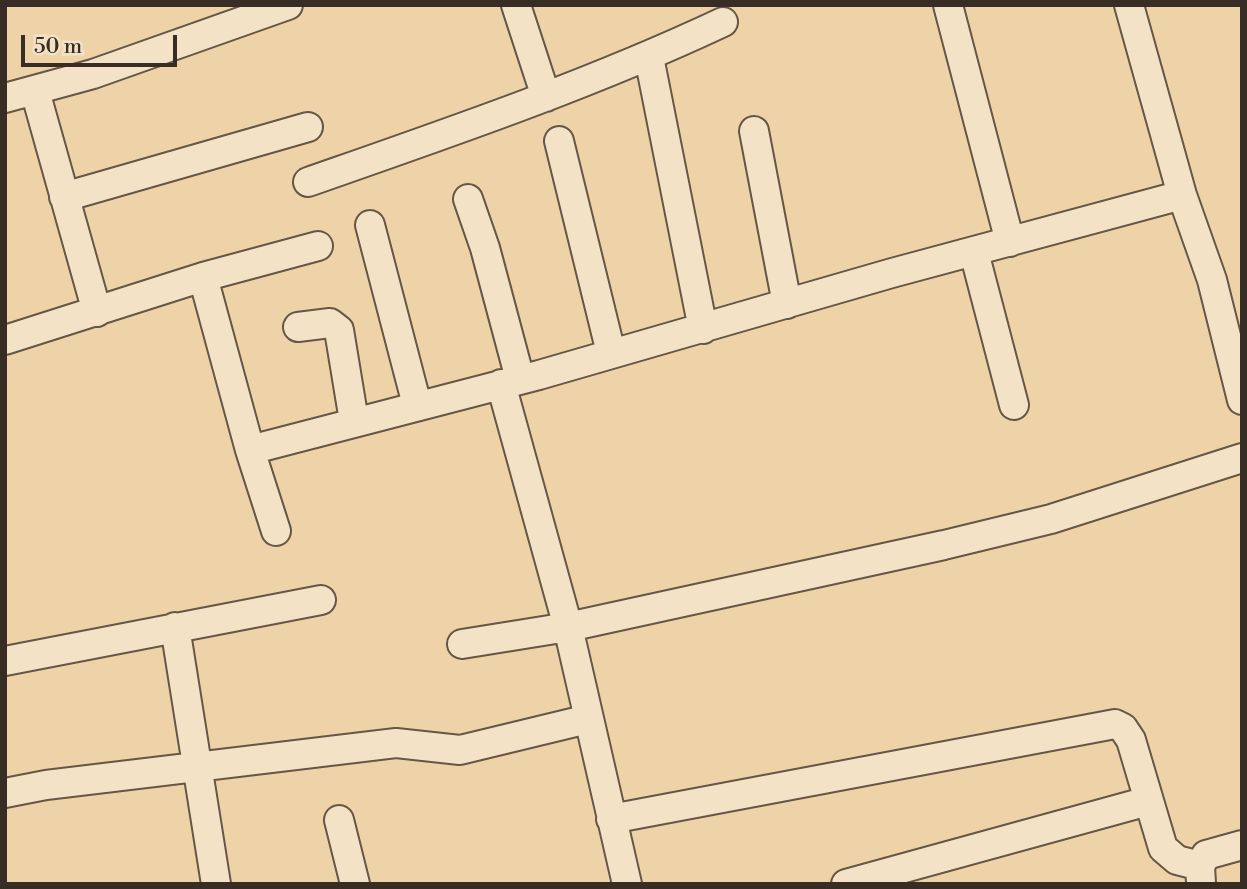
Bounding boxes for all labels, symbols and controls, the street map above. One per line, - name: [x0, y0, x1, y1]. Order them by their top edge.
- scale bar: [24, 21, 180, 65]
- text: 50 m: [34, 34, 82, 60]

